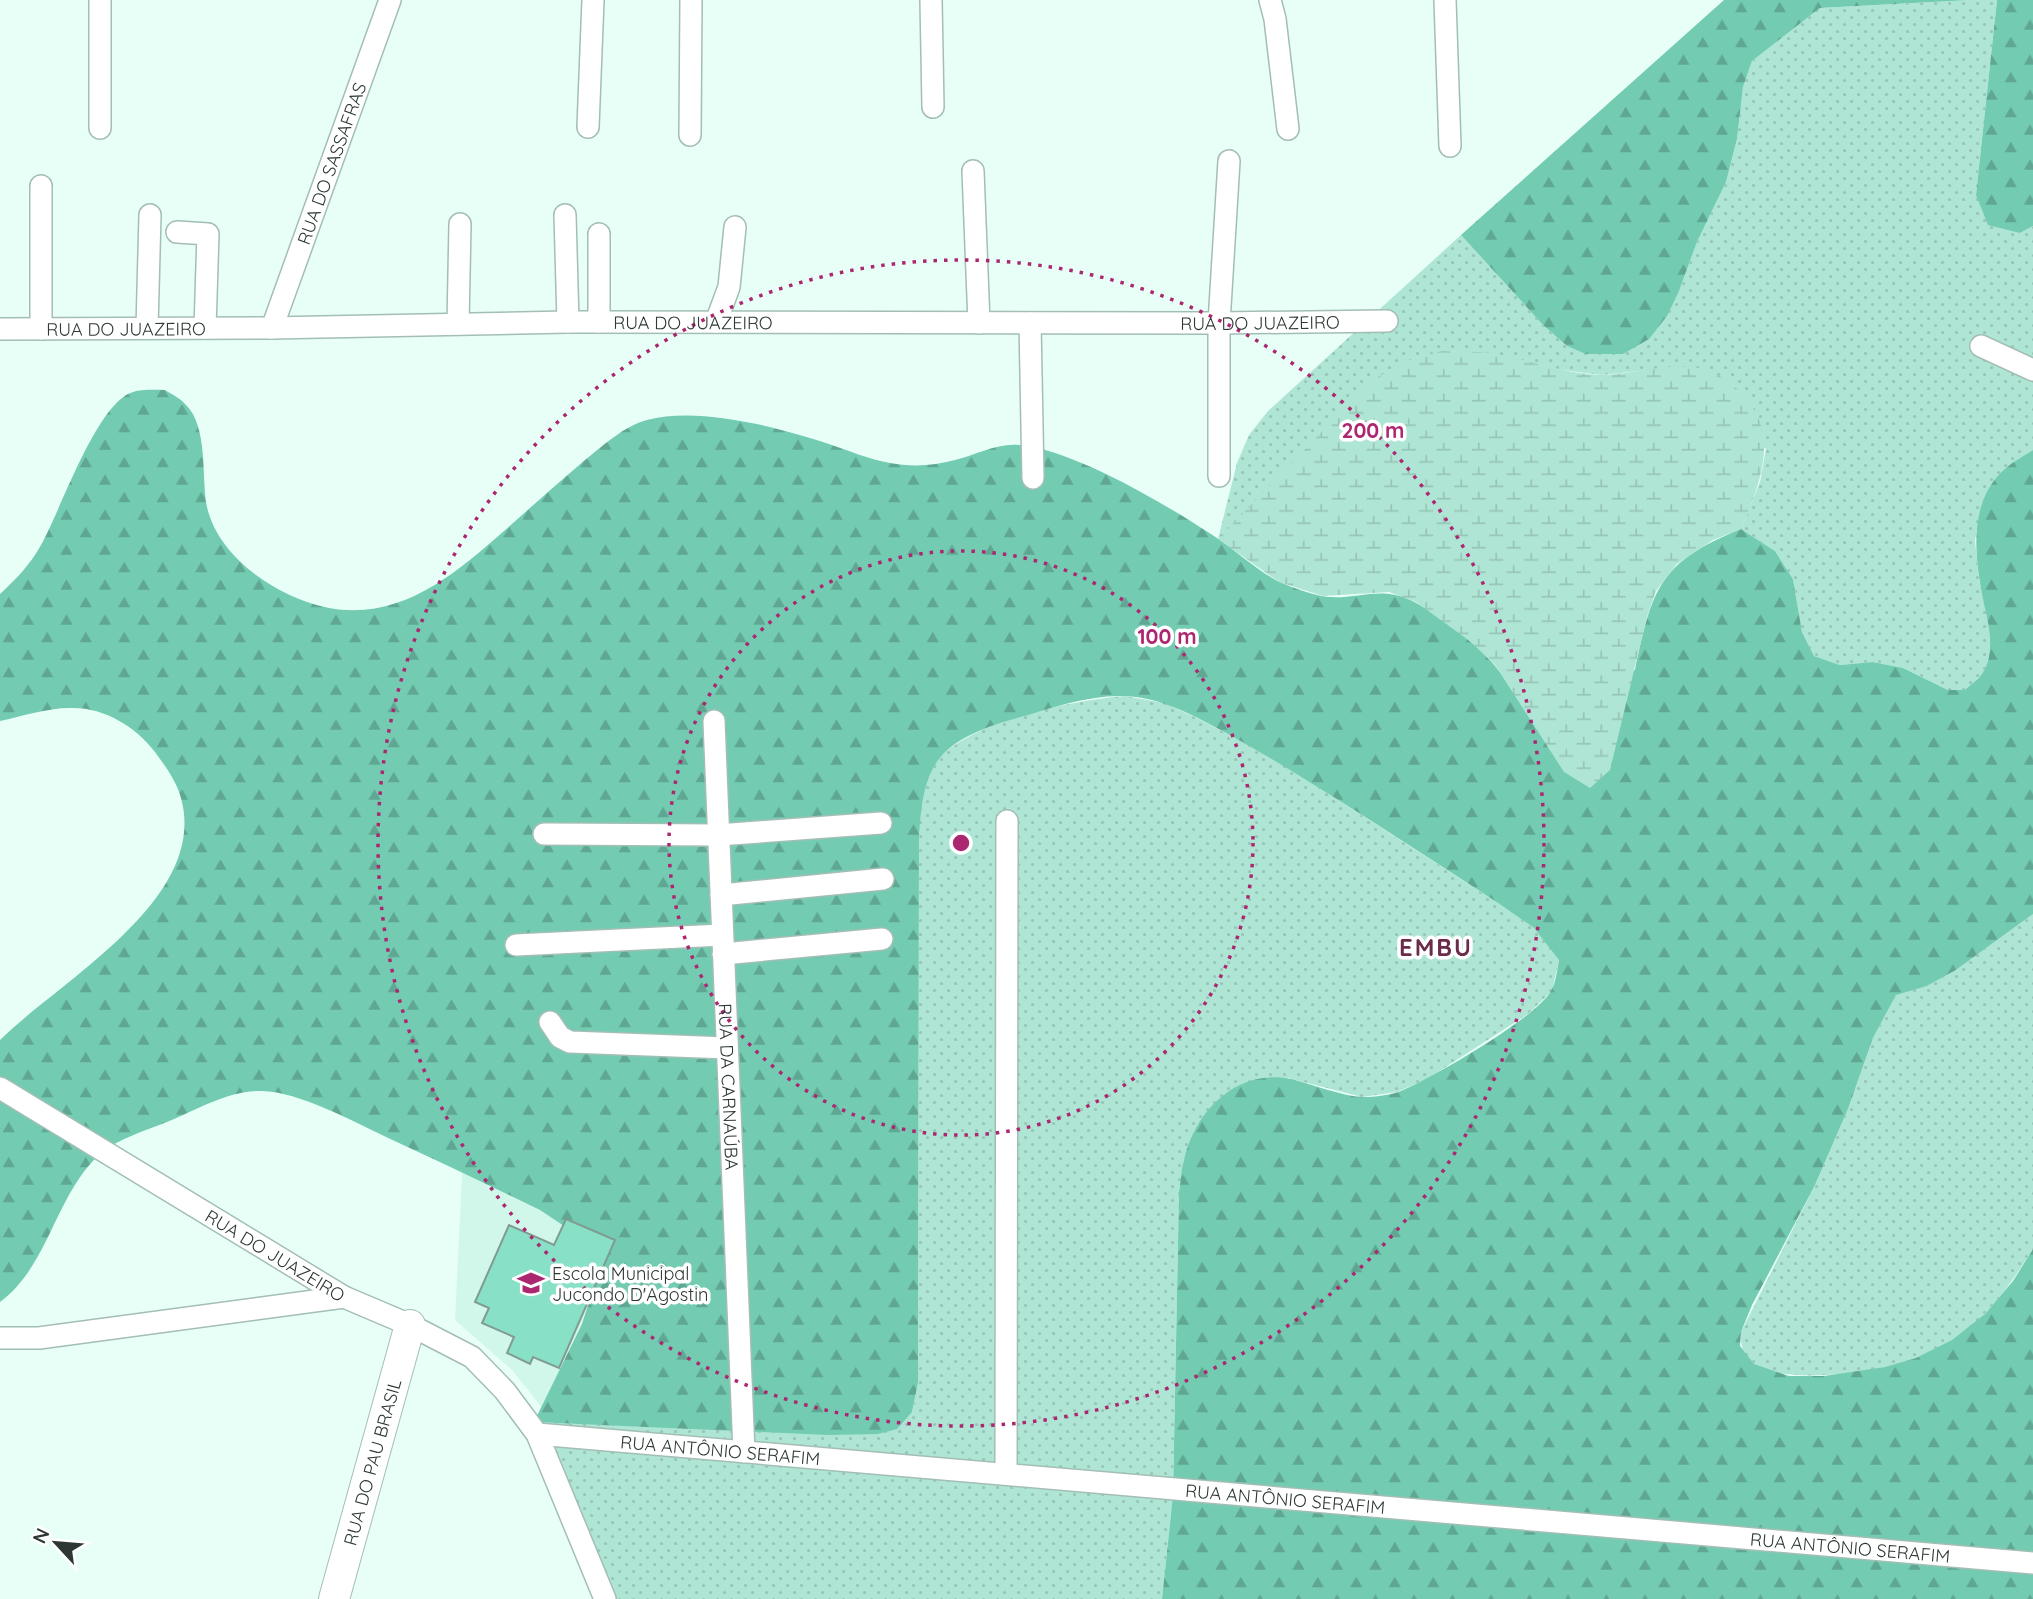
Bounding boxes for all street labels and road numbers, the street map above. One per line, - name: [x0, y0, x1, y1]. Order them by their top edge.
- street label: RUA DO SASSAFRAS: [292, 79, 371, 248]
- street label: RUA DO JUAZEIRO: [1180, 310, 1340, 335]
- street label: RUA DO JUAZEIRO: [613, 311, 773, 334]
- street label: RUA DO JUAZEIRO: [46, 317, 206, 340]
- street label: RUA DA CARNAÚBA: [714, 1003, 744, 1171]
- street label: RUA DO JUAZEIRO: [201, 1204, 349, 1306]
- street label: RUA DO PAU BRASIL: [338, 1376, 406, 1548]
- street label: RUA ANTÔNIO SERAFIM: [619, 1430, 821, 1470]
- street label: RUA ANTÔNIO SERAFIM: [1184, 1478, 1386, 1519]
- street label: RUA ANTÔNIO SERAFIM: [1749, 1527, 1951, 1567]

